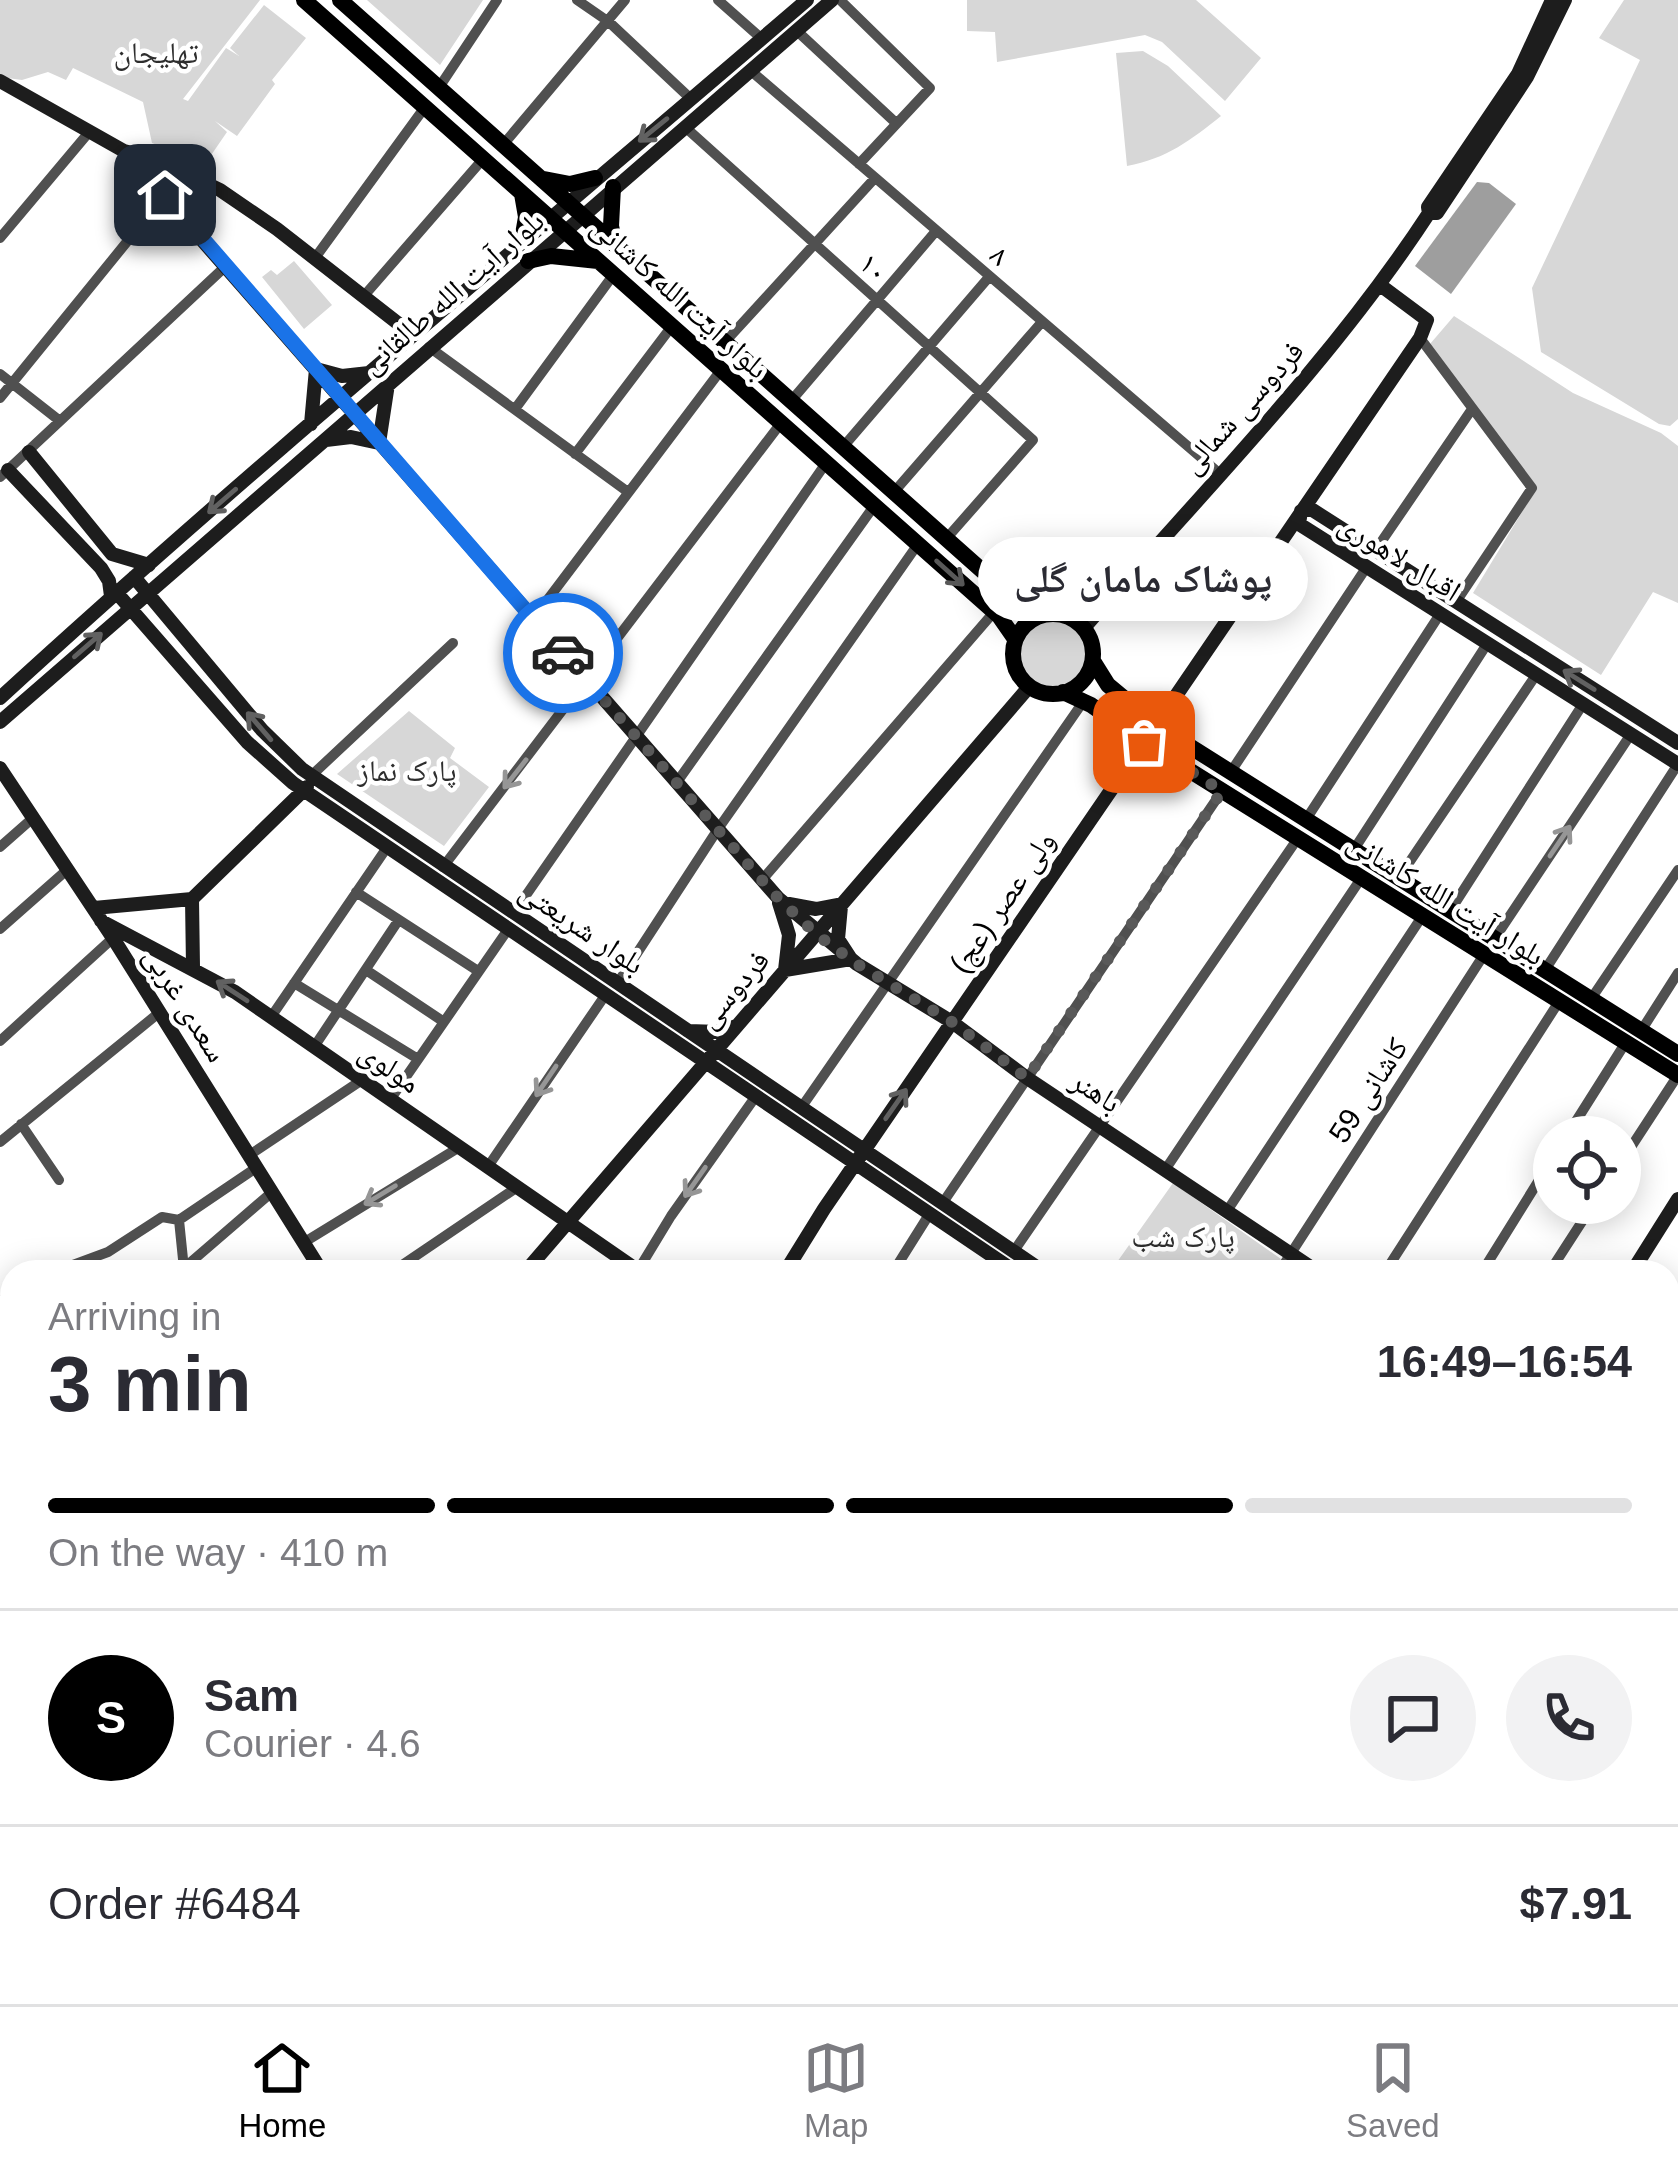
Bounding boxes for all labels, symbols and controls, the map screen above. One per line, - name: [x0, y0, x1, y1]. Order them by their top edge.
- park label: تهلیجان: [113, 36, 199, 71]
- one-way arrow: [638, 116, 670, 143]
- pin: [114, 144, 216, 246]
- icon: home: [132, 162, 198, 228]
- street label: بلوار آیت الله طالقانی: [354, 204, 552, 382]
- street label: بلوار آیت الله کاشانی: [584, 209, 775, 386]
- street label: ۸: [984, 238, 1016, 272]
- street label: ۱۰: [853, 246, 895, 288]
- street label: فردوسی شمالی: [1174, 334, 1311, 481]
- one-way arrow: [207, 487, 238, 514]
- street label: اقبال لاهوری: [1332, 507, 1467, 609]
- callout: پوشاک مامان گلی: [979, 538, 1309, 622]
- text: پوشاک مامان گلی: [1014, 557, 1272, 600]
- one-way arrow: [935, 559, 965, 586]
- courier: [503, 593, 623, 713]
- icon: car: [530, 620, 596, 686]
- one-way arrow: [72, 632, 103, 659]
- one-way arrow: [1563, 668, 1597, 692]
- pin: [1093, 691, 1195, 793]
- icon: bag: [1111, 709, 1177, 775]
- one-way arrow: [246, 711, 273, 742]
- park label: پارک نماز: [356, 754, 457, 789]
- one-way arrow: [502, 757, 529, 789]
- street label: بلوار آیت الله کاشانی: [1340, 824, 1551, 974]
- street label: ولی عصر (عج): [943, 825, 1064, 981]
- one-way arrow: [1547, 825, 1572, 859]
- street label: بلوار شریعتی: [513, 873, 650, 982]
- street label: سعدی غربی: [136, 940, 234, 1069]
- street label: فردوسی: [691, 944, 777, 1036]
- one-way arrow: [216, 979, 250, 1004]
- street label: کاشانی 59: [1322, 1032, 1416, 1150]
- street label: مولوی: [352, 1034, 427, 1101]
- street label: باهنر: [1064, 1062, 1127, 1120]
- one-way arrow: [534, 1063, 559, 1097]
- one-way arrow: [883, 1088, 908, 1121]
- map controls: [1533, 1116, 1641, 1224]
- button: locate: [1533, 1116, 1641, 1224]
- one-way arrow: [683, 1165, 708, 1198]
- one-way arrow: [364, 1183, 398, 1207]
- park label: پارک شب: [1131, 1220, 1235, 1255]
- text: Arriving in: [48, 1295, 221, 1338]
- text: 16:49–16:54: [1377, 1336, 1632, 1387]
- text: 3 min: [48, 1340, 252, 1428]
- text: On the way · 410 m: [48, 1531, 388, 1574]
- button: chat: [1350, 1655, 1476, 1781]
- button: phone: [1506, 1655, 1632, 1781]
- text: Sam: [204, 1670, 299, 1721]
- text: S: [96, 1692, 126, 1743]
- text: Courier · 4.6: [204, 1722, 421, 1765]
- text: Order #6484: [48, 1878, 301, 1929]
- text: $7.91: [1519, 1878, 1632, 1929]
- tab: Home: [238, 2035, 326, 2145]
- tab: Map: [803, 2035, 869, 2145]
- tab: Saved: [1346, 2035, 1440, 2145]

